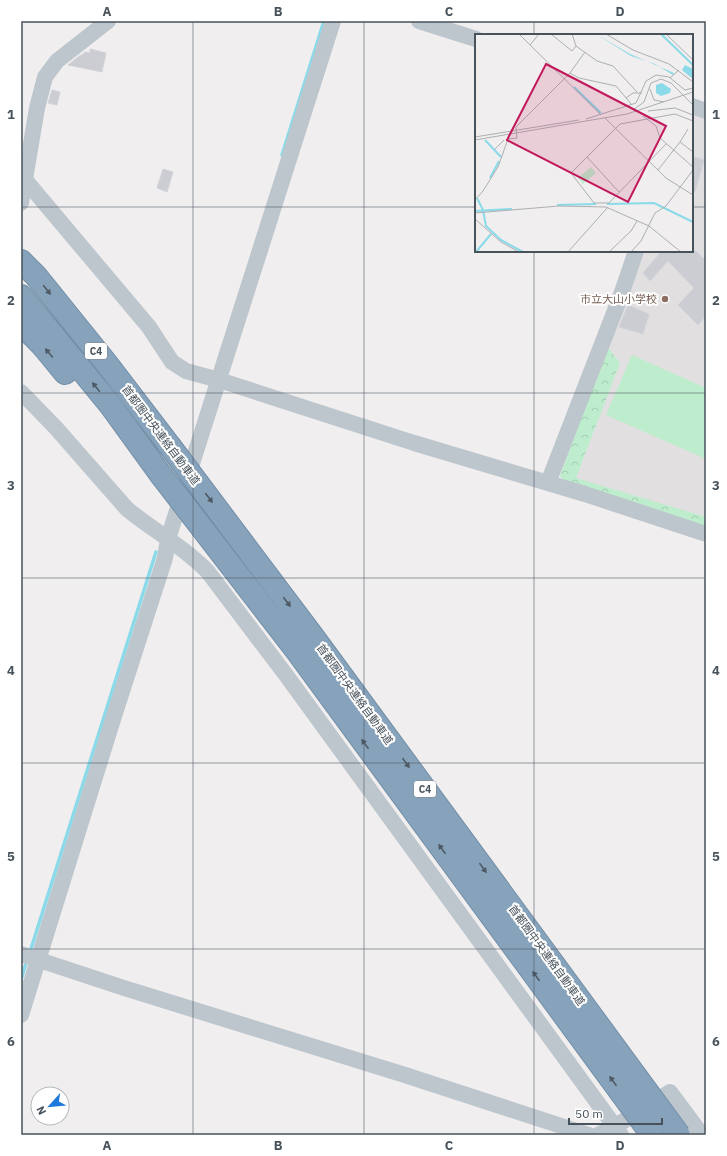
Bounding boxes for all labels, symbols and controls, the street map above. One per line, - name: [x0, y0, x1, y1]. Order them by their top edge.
- text: A: [103, 3, 112, 20]
- text: B: [274, 3, 283, 20]
- text: C: [445, 3, 454, 20]
- text: D: [615, 3, 625, 20]
- inset map: [475, 34, 693, 252]
- text: 1: [7, 106, 15, 123]
- text: 1: [712, 106, 720, 123]
- one-way arrow: [42, 284, 51, 295]
- text: 2: [7, 292, 15, 309]
- place label: 市立大山小学校: [580, 292, 657, 306]
- text: 2: [712, 292, 720, 309]
- marker: 市立大山小学校: [660, 294, 670, 304]
- road number: C4: [85, 343, 107, 359]
- one-way arrow: [44, 348, 53, 358]
- one-way arrow: [92, 382, 100, 393]
- street label: 首都圏中央連絡自動車道: [119, 382, 203, 488]
- text: 3: [7, 477, 15, 494]
- text: 3: [712, 477, 720, 494]
- one-way arrow: [205, 493, 213, 504]
- one-way arrow: [283, 597, 291, 607]
- street label: 首都圏中央連絡自動車道: [314, 641, 396, 747]
- text: 4: [7, 662, 15, 679]
- text: 4: [712, 662, 720, 679]
- one-way arrow: [361, 739, 369, 750]
- one-way arrow: [402, 758, 410, 768]
- road number: C4: [414, 781, 436, 797]
- one-way arrow: [438, 844, 446, 854]
- text: 5: [7, 848, 15, 865]
- text: 5: [712, 848, 720, 865]
- one-way arrow: [479, 862, 487, 873]
- street label: 首都圏中央連絡自動車道: [506, 902, 588, 1008]
- one-way arrow: [532, 971, 540, 982]
- text: 6: [7, 1033, 15, 1050]
- text: 6: [712, 1033, 720, 1050]
- one-way arrow: [609, 1076, 617, 1086]
- north arrow: [30, 1086, 70, 1126]
- scale bar: [569, 1100, 662, 1126]
- text: N: [33, 1104, 49, 1117]
- text: 50 m: [575, 1106, 603, 1121]
- text: A: [103, 1137, 112, 1154]
- text: B: [274, 1137, 283, 1154]
- text: C: [445, 1137, 454, 1154]
- text: D: [615, 1137, 625, 1154]

